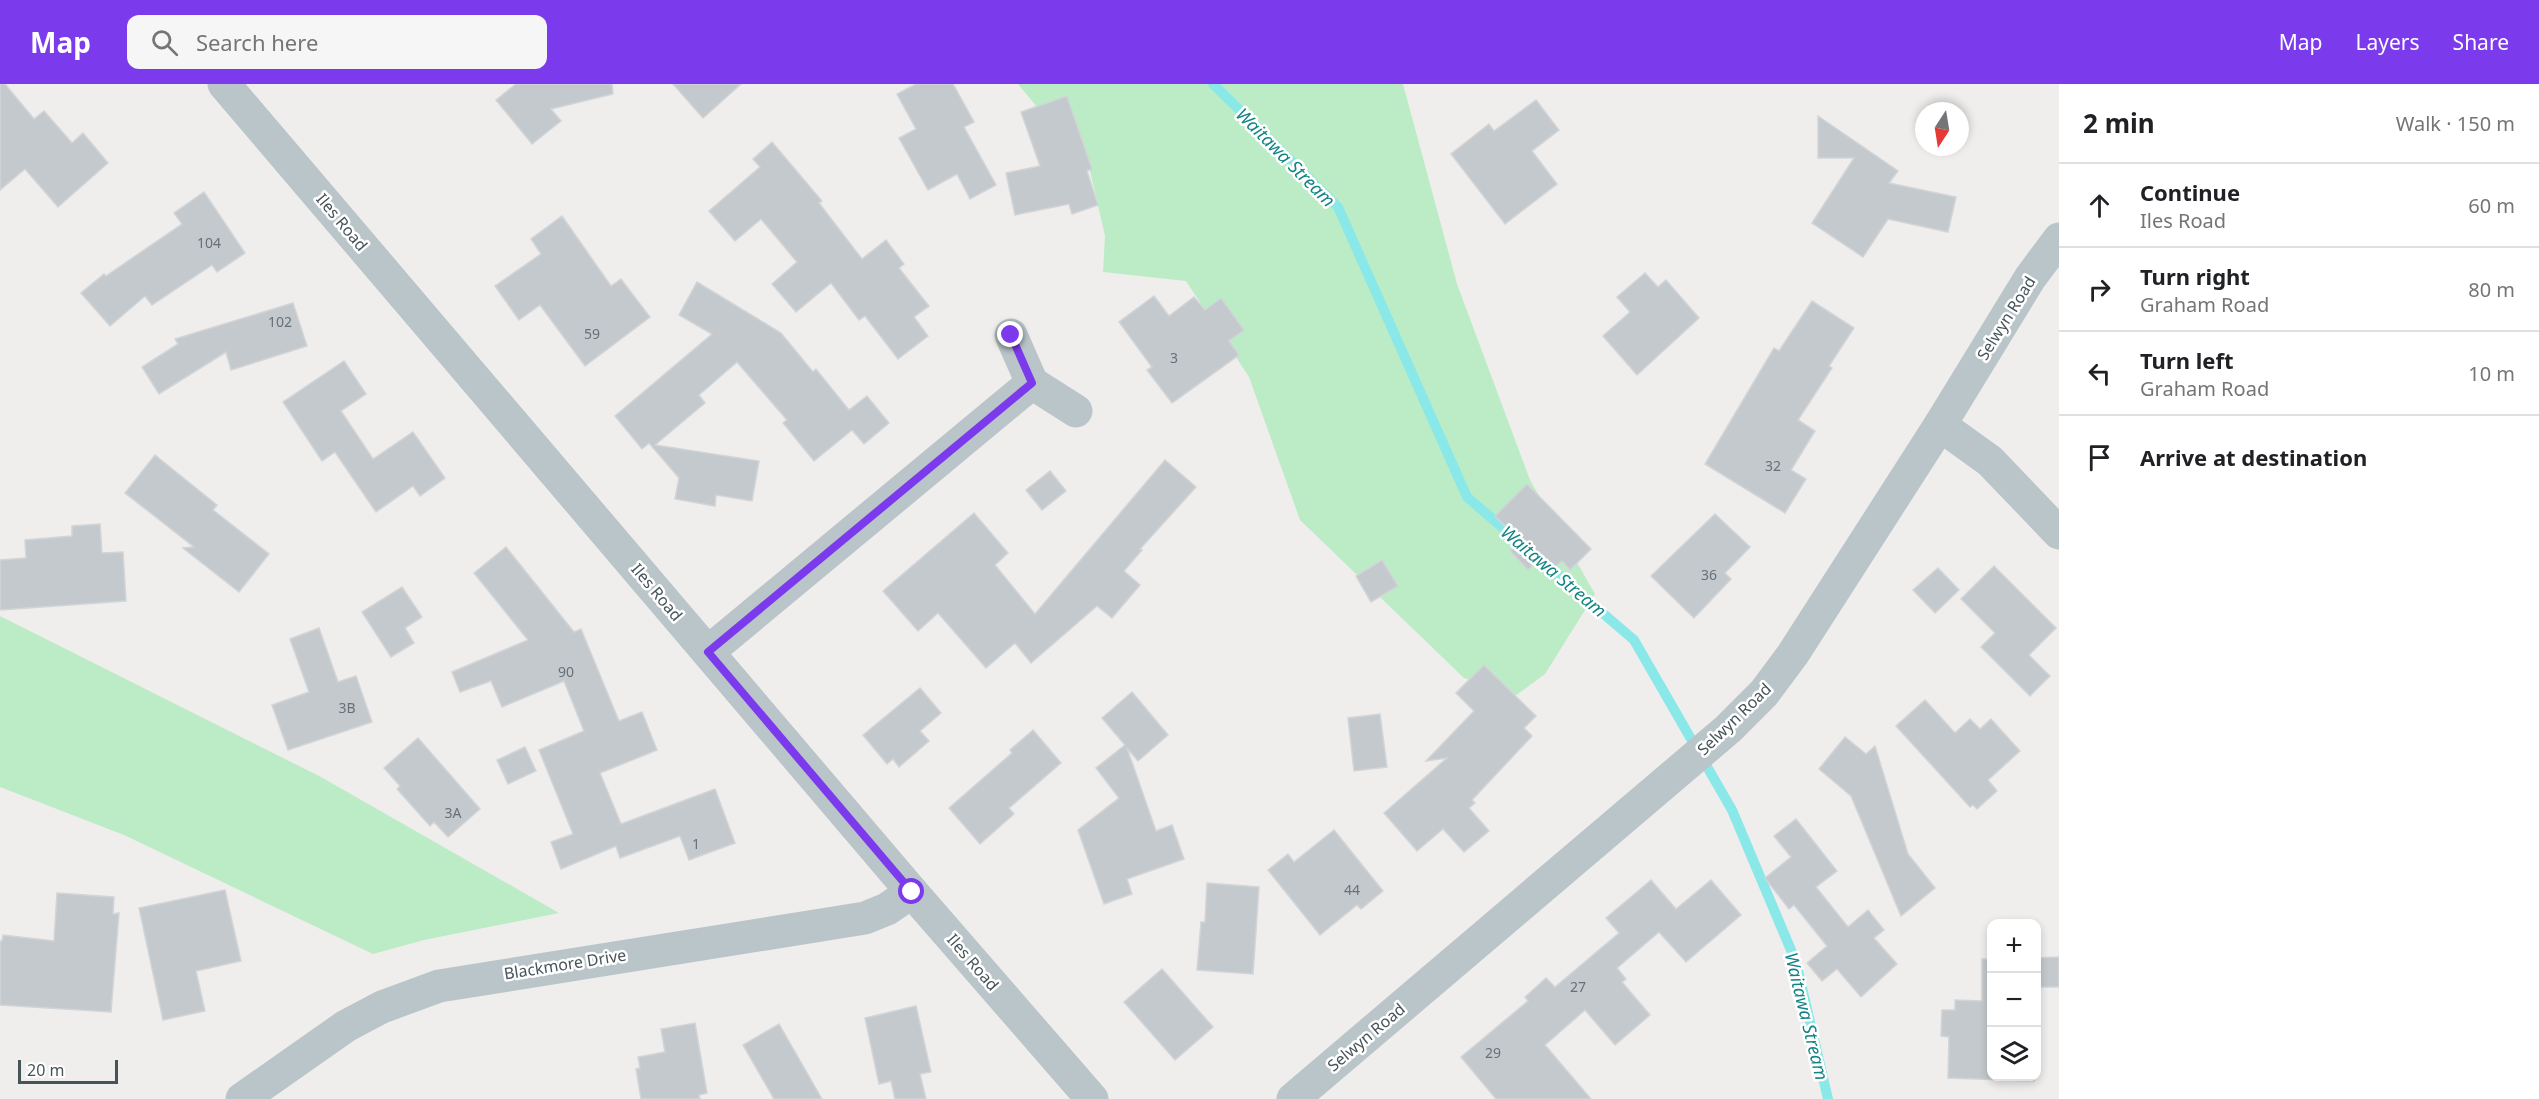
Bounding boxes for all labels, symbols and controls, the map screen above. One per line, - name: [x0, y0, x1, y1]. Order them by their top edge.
- search box: [127, 15, 547, 69]
- text: Map: [30, 23, 91, 61]
- icon: search: [148, 26, 181, 59]
- text: Search here: [196, 27, 318, 57]
- text: Map: [2279, 28, 2323, 56]
- text: Layers: [2356, 28, 2420, 56]
- text: Share: [2453, 28, 2509, 56]
- water label: Waitawa Stream: [1231, 102, 1341, 212]
- north arrow: [1915, 102, 1969, 156]
- text: 2 min: [2083, 105, 2155, 141]
- text: Walk · 150 m: [2396, 110, 2515, 137]
- text: Continue: [2140, 177, 2240, 207]
- street label: Iles Road: [311, 189, 373, 255]
- icon: ahead: [2083, 189, 2116, 222]
- text: 60 m: [2468, 192, 2515, 219]
- text: Iles Road: [2140, 207, 2226, 234]
- house number: 104: [197, 233, 221, 252]
- text: Turn right: [2140, 261, 2250, 291]
- street label: Selwyn Road: [1971, 272, 2041, 364]
- icon: right: [2083, 273, 2116, 306]
- text: 80 m: [2468, 276, 2515, 303]
- text: Graham Road: [2140, 291, 2269, 318]
- house number: 102: [268, 312, 292, 331]
- route end: [997, 321, 1023, 347]
- house number: 59: [584, 324, 600, 343]
- text: Turn left: [2140, 345, 2234, 375]
- house number: 3: [1170, 348, 1178, 367]
- icon: left: [2083, 357, 2116, 390]
- text: 10 m: [2468, 360, 2515, 387]
- text: Graham Road: [2140, 375, 2269, 402]
- icon: arrive: [2083, 441, 2116, 474]
- text: Arrive at destination: [2140, 442, 2367, 472]
- house number: 32: [1765, 456, 1781, 475]
- water label: Waitawa Stream: [1496, 520, 1612, 622]
- street label: Iles Road: [626, 559, 688, 625]
- house number: 36: [1701, 565, 1717, 584]
- house number: 90: [558, 662, 574, 681]
- street label: Selwyn Road: [1692, 678, 1776, 760]
- house number: 3B: [338, 698, 356, 717]
- house number: 3A: [445, 803, 462, 822]
- house number: 1: [692, 834, 700, 853]
- route start: [898, 878, 924, 904]
- house number: 44: [1344, 880, 1360, 899]
- map controls: [1987, 919, 2041, 1081]
- button: +: [1987, 919, 2041, 973]
- street label: Iles Road: [942, 929, 1004, 995]
- street label: Blackmore Drive: [502, 943, 628, 985]
- water label: Waitawa Stream: [1780, 950, 1834, 1082]
- button: −: [1987, 973, 2041, 1027]
- house number: 27: [1570, 977, 1586, 996]
- street label: Selwyn Road: [1322, 998, 1410, 1076]
- button: layers: [1987, 1027, 2041, 1081]
- house number: 29: [1485, 1043, 1501, 1062]
- scale bar: [18, 1057, 118, 1084]
- text: 20 m: [27, 1059, 64, 1081]

